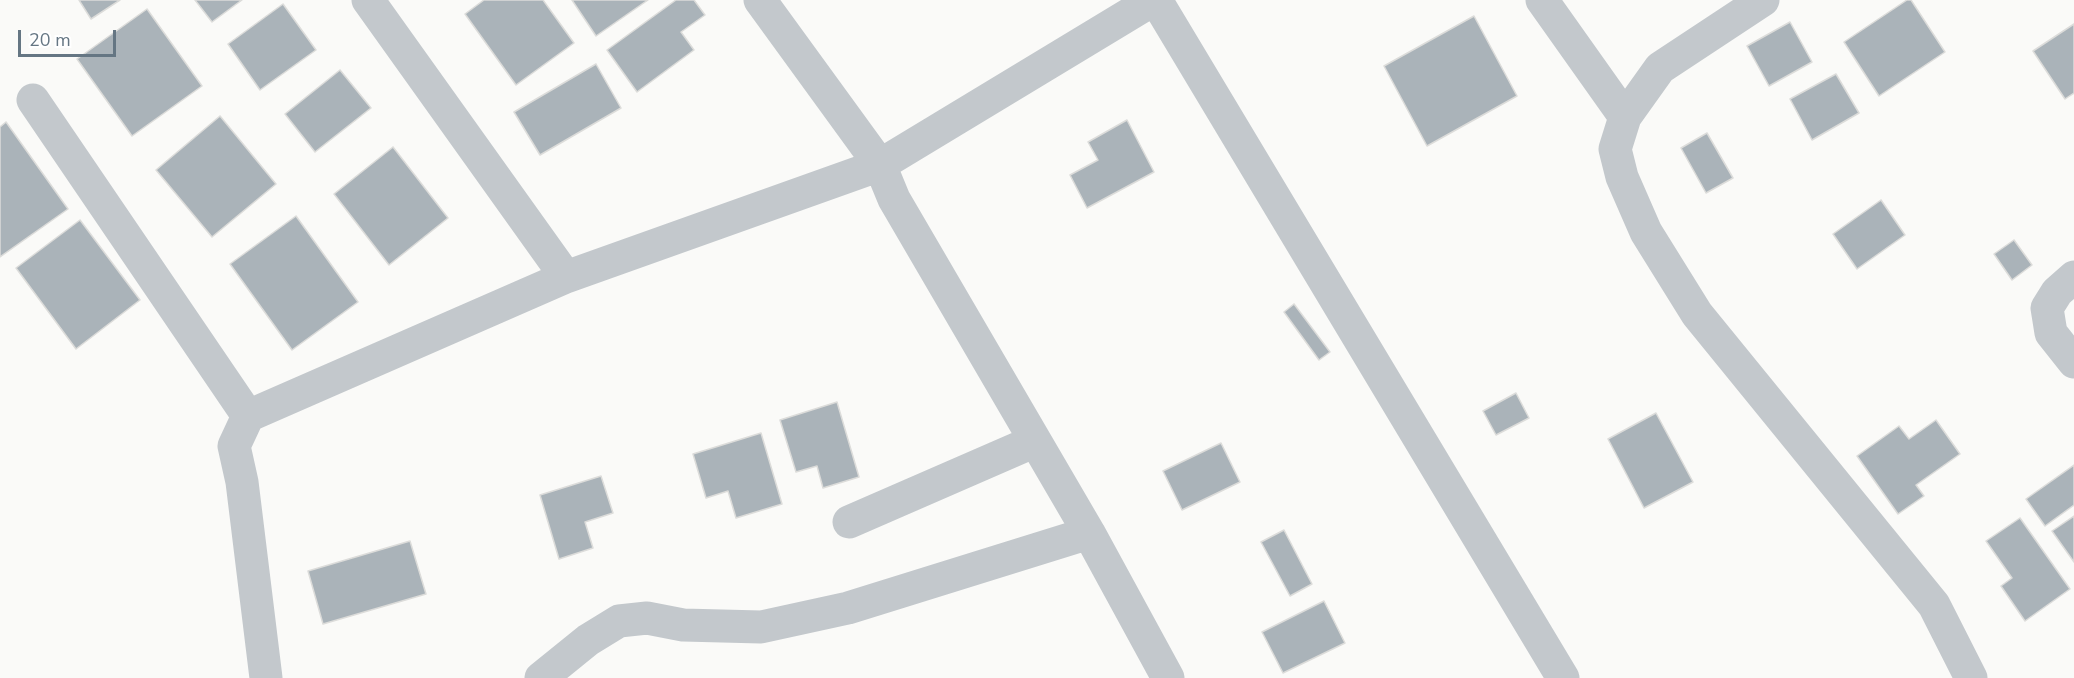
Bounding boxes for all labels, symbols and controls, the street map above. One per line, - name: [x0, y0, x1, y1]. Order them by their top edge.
- scale bar: [21, 18, 118, 56]
- text: 20 m: [29, 28, 71, 52]

